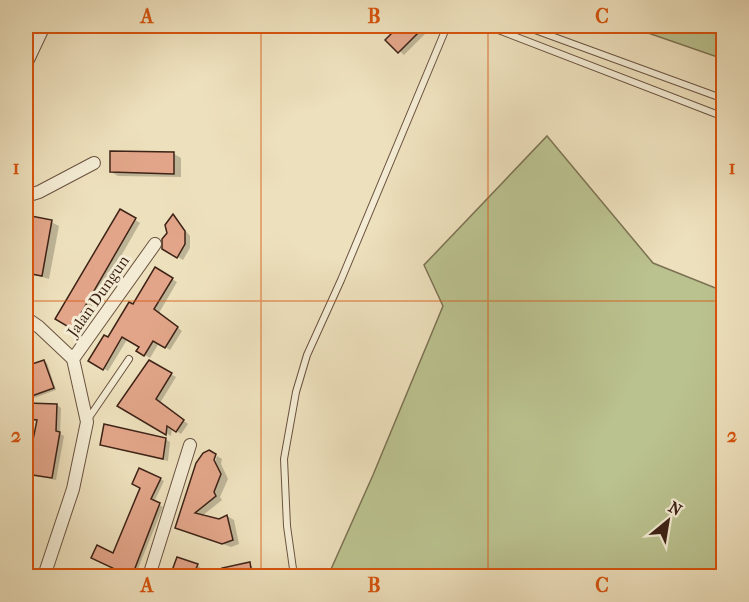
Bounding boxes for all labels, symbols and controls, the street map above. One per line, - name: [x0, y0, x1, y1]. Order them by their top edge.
- text: A: [139, 5, 155, 28]
- text: B: [367, 5, 381, 28]
- text: C: [595, 5, 609, 28]
- text: 1: [12, 156, 20, 179]
- text: 1: [728, 156, 736, 179]
- street label: Jalan Dungun: [62, 251, 134, 342]
- text: 2: [11, 424, 21, 447]
- text: 2: [727, 424, 737, 447]
- north arrow: [638, 491, 698, 551]
- text: N: [665, 497, 686, 520]
- text: A: [139, 574, 155, 597]
- text: B: [367, 574, 381, 597]
- text: C: [595, 574, 609, 597]

